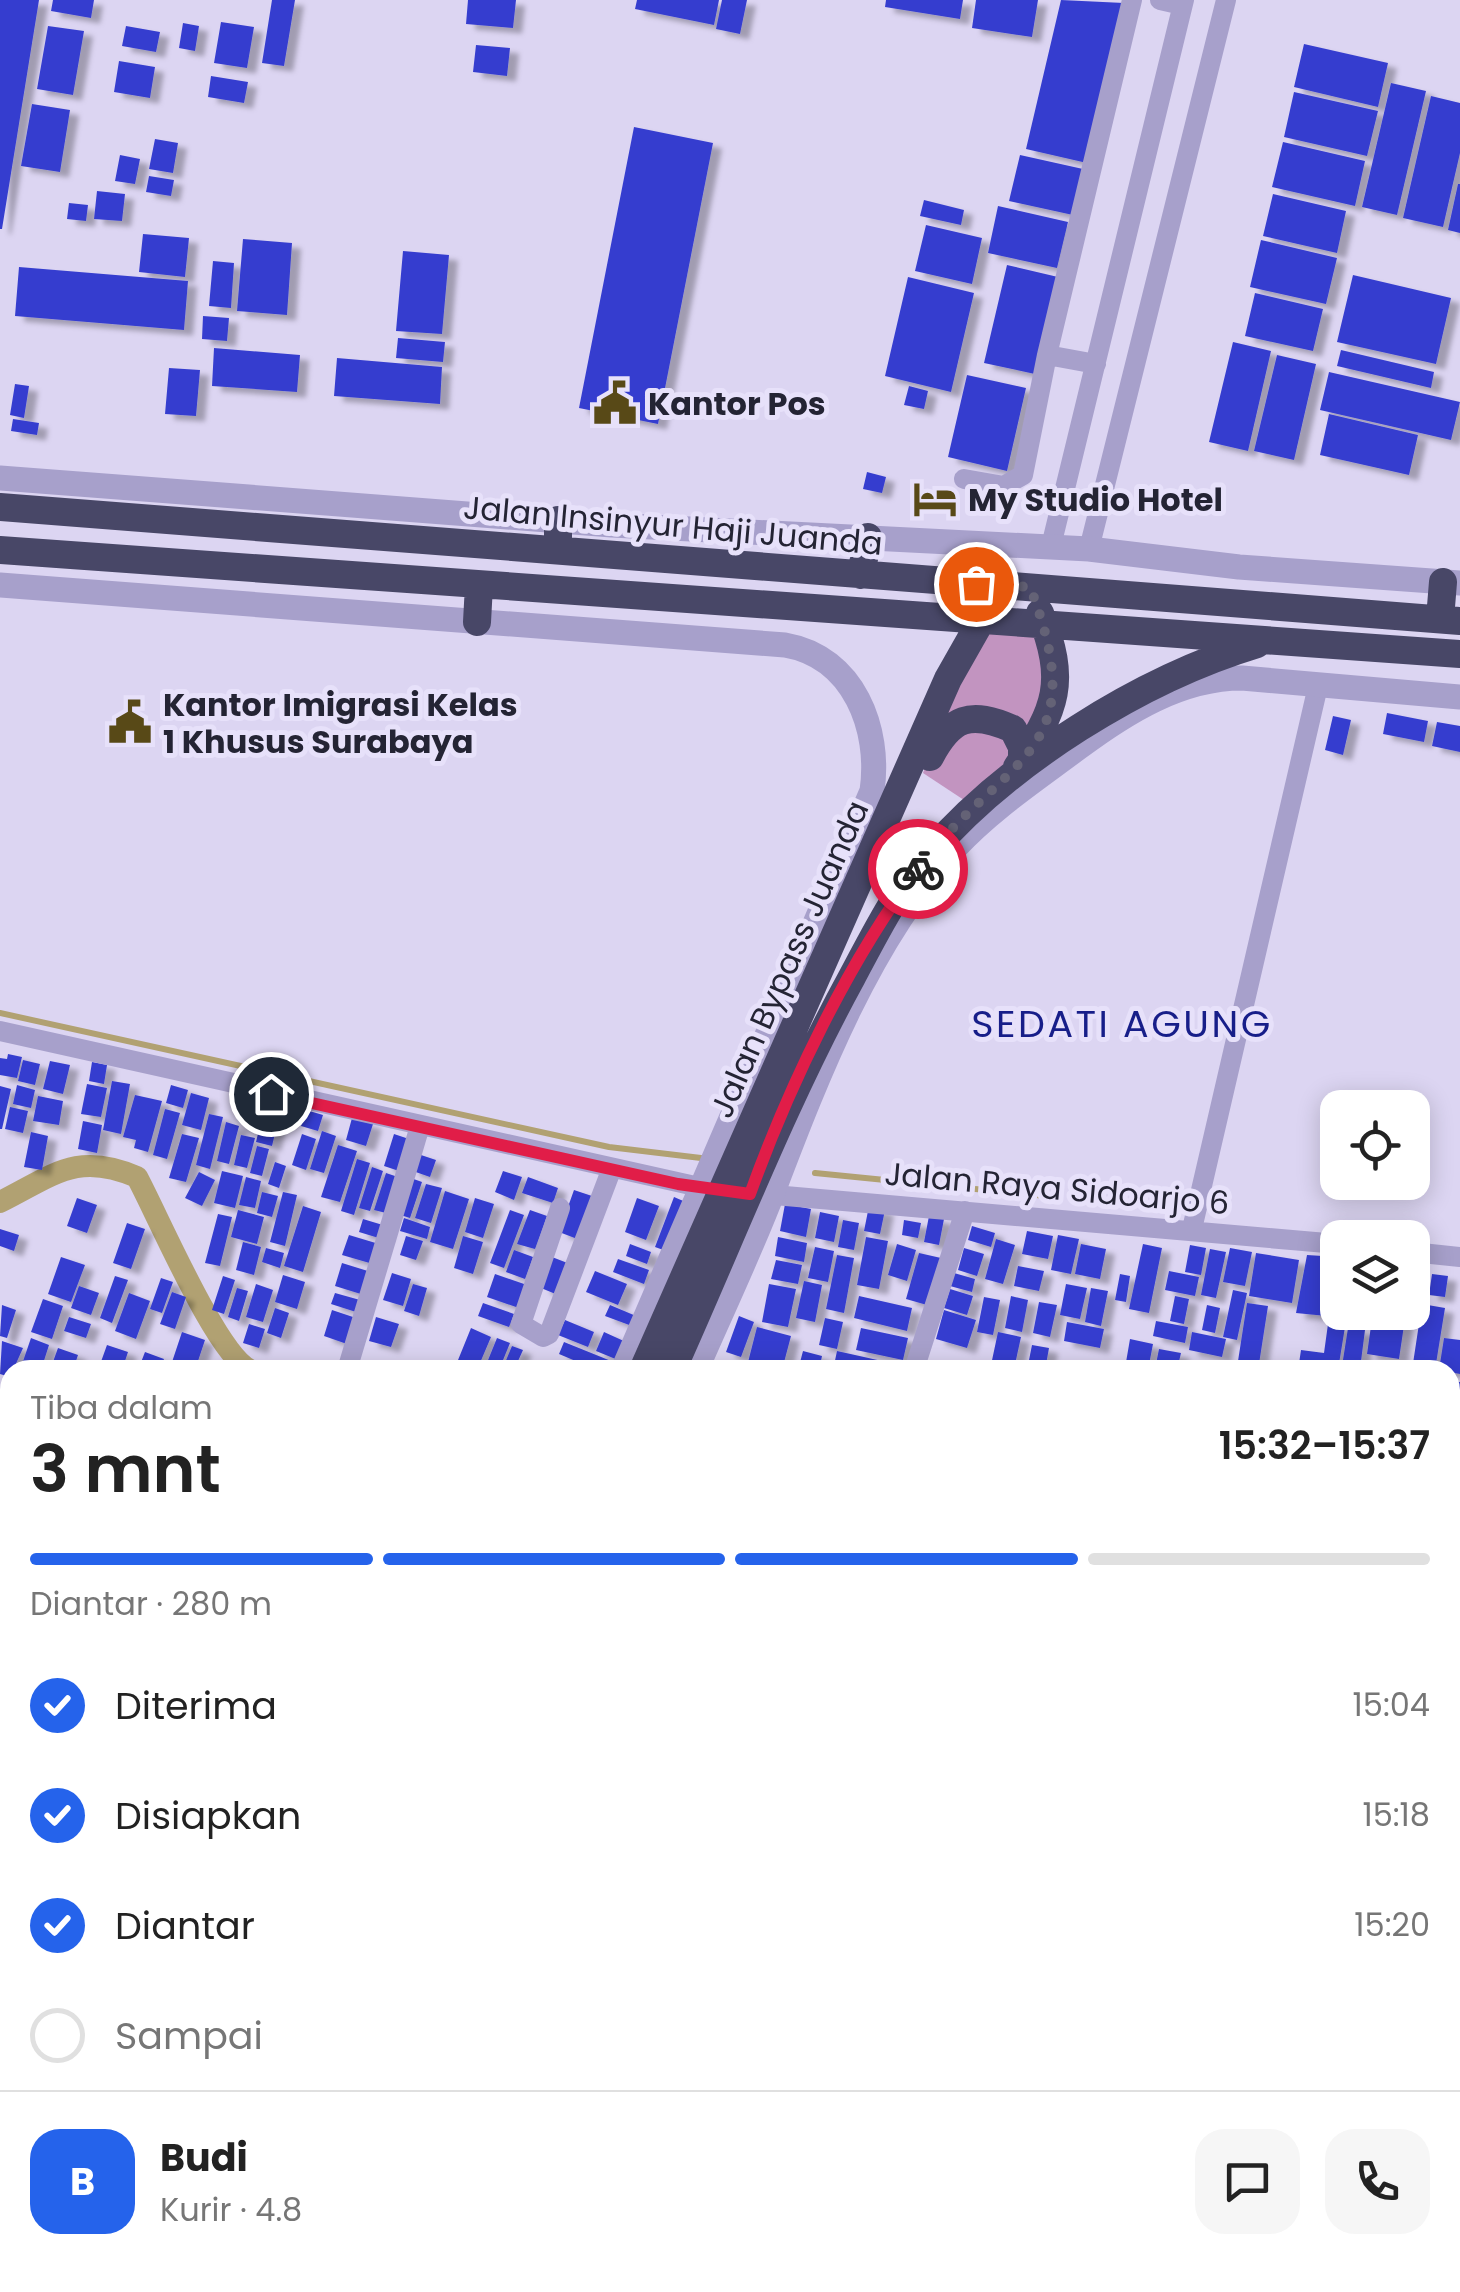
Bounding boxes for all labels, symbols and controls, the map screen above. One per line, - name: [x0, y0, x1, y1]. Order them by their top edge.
- public building icon: Kantor Pos: [591, 379, 639, 427]
- place label: Kantor Pos: [648, 381, 826, 426]
- hotel icon: My Studio Hotel: [911, 475, 959, 523]
- place label: My Studio Hotel: [968, 477, 1223, 522]
- street label: Jalan Insinyur Haji Juanda: [462, 484, 884, 566]
- pin: [934, 542, 1019, 627]
- icon: bag: [949, 557, 1004, 612]
- place label: Kantor Imigrasi Kelas 1 Khusus Surabaya: [163, 682, 518, 764]
- public building icon: Kantor Imigrasi Kelas 1 Khusus Surabaya: [106, 698, 154, 746]
- street label: Jalan Bypass Juanda: [699, 793, 879, 1125]
- courier: [868, 819, 968, 919]
- icon: bike: [891, 842, 946, 897]
- district label: SEDATI AGUNG: [971, 997, 1273, 1050]
- pin: [229, 1052, 314, 1137]
- icon: home: [244, 1067, 299, 1122]
- map controls: [1320, 1090, 1430, 1330]
- button: locate: [1320, 1090, 1430, 1200]
- street label: Jalan Raya Sidoarjo 6: [883, 1151, 1231, 1225]
- button: layers: [1320, 1220, 1430, 1330]
- text: Tiba dalam: [30, 1385, 213, 1430]
- text: 15:32–15:37: [1219, 1419, 1430, 1472]
- text: 3 mnt: [30, 1424, 221, 1515]
- text: Diantar · 280 m: [30, 1581, 272, 1626]
- icon: check: [30, 1678, 85, 1733]
- text: Diterima: [115, 1679, 277, 1732]
- text: 15:04: [1353, 1682, 1430, 1727]
- icon: check: [30, 1788, 85, 1843]
- text: Disiapkan: [115, 1789, 301, 1842]
- text: 15:18: [1362, 1792, 1430, 1837]
- icon: check: [30, 1898, 85, 1953]
- text: Diantar: [115, 1899, 255, 1952]
- text: 15:20: [1354, 1902, 1430, 1947]
- text: Sampai: [115, 2009, 263, 2062]
- button: chat: [1195, 2129, 1300, 2234]
- button: phone: [1325, 2129, 1430, 2234]
- text: Budi: [160, 2131, 248, 2184]
- text: B: [70, 2155, 95, 2208]
- text: Kurir · 4.8: [160, 2187, 302, 2232]

